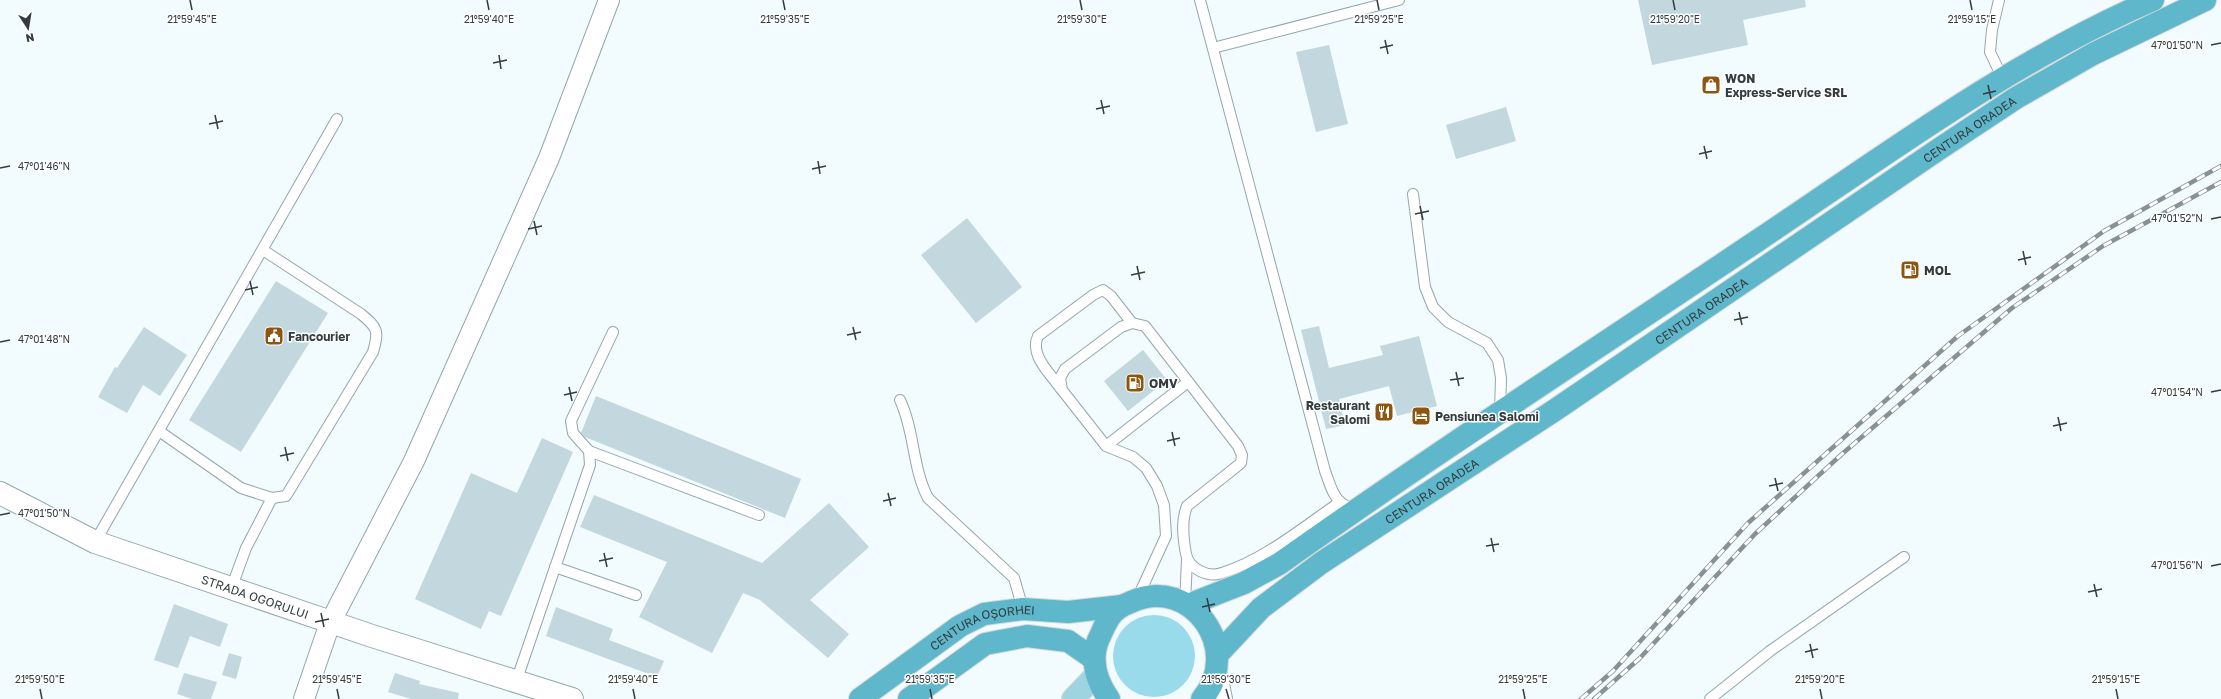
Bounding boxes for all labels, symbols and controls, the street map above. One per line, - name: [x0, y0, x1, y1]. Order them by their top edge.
- north arrow: [8, 8, 48, 48]
- text: 21°59'45"E: [167, 13, 217, 25]
- text: 21°59'40"E: [464, 13, 514, 25]
- text: 21°59'35"E: [760, 13, 810, 25]
- text: 21°59'30"E: [1057, 13, 1107, 25]
- text: 21°59'25"E: [1354, 13, 1404, 25]
- text: 21°59'20"E: [1650, 13, 1700, 25]
- text: 21°59'15"E: [1948, 13, 1996, 25]
- text: N: [25, 31, 36, 45]
- text: 47°01'50"N: [2151, 39, 2203, 51]
- place label: WON Express-Service SRL: [1725, 71, 1847, 100]
- shop icon: WON Express-Service SRL: [1700, 74, 1722, 96]
- street label: CENTURA ORADEA: [1920, 93, 2019, 166]
- text: 47°01'46"N: [18, 160, 70, 172]
- text: 47°01'52"N: [2151, 212, 2203, 224]
- fuel station icon: MOL: [1899, 259, 1921, 281]
- place label: MOL: [1924, 263, 1951, 278]
- street label: CENTURA ORADEA: [1652, 274, 1750, 348]
- public building icon: Fancourier: [263, 325, 285, 347]
- place label: Fancourier: [288, 329, 350, 344]
- text: 47°01'48"N: [18, 333, 70, 345]
- fuel station icon: OMV: [1124, 372, 1146, 394]
- place label: OMV: [1149, 376, 1178, 391]
- text: 47°01'54"N: [2151, 386, 2203, 398]
- place label: Restaurant Salomi: [1306, 398, 1370, 427]
- restaurant icon: Restaurant Salomi: [1373, 401, 1395, 423]
- hotel icon: Pensiunea Salomi: [1410, 405, 1432, 427]
- place label: Pensiunea Salomi: [1435, 409, 1539, 424]
- street label: CENTURA ORADEA: [1382, 455, 1481, 527]
- text: 47°01'50"N: [18, 507, 70, 519]
- text: 47°01'56"N: [2151, 559, 2203, 571]
- street label: STRADA OGORULUI: [199, 571, 311, 622]
- street label: CENTURA OȘORHEI: [927, 601, 1035, 653]
- text: 21°59'50"E: [15, 673, 65, 685]
- text: 21°59'45"E: [312, 673, 362, 685]
- text: 21°59'40"E: [608, 673, 658, 685]
- text: 21°59'35"E: [905, 673, 955, 685]
- text: 21°59'30"E: [1201, 673, 1251, 685]
- text: 21°59'25"E: [1498, 673, 1548, 685]
- text: 21°59'20"E: [1795, 673, 1845, 685]
- text: 21°59'15"E: [2092, 673, 2140, 685]

